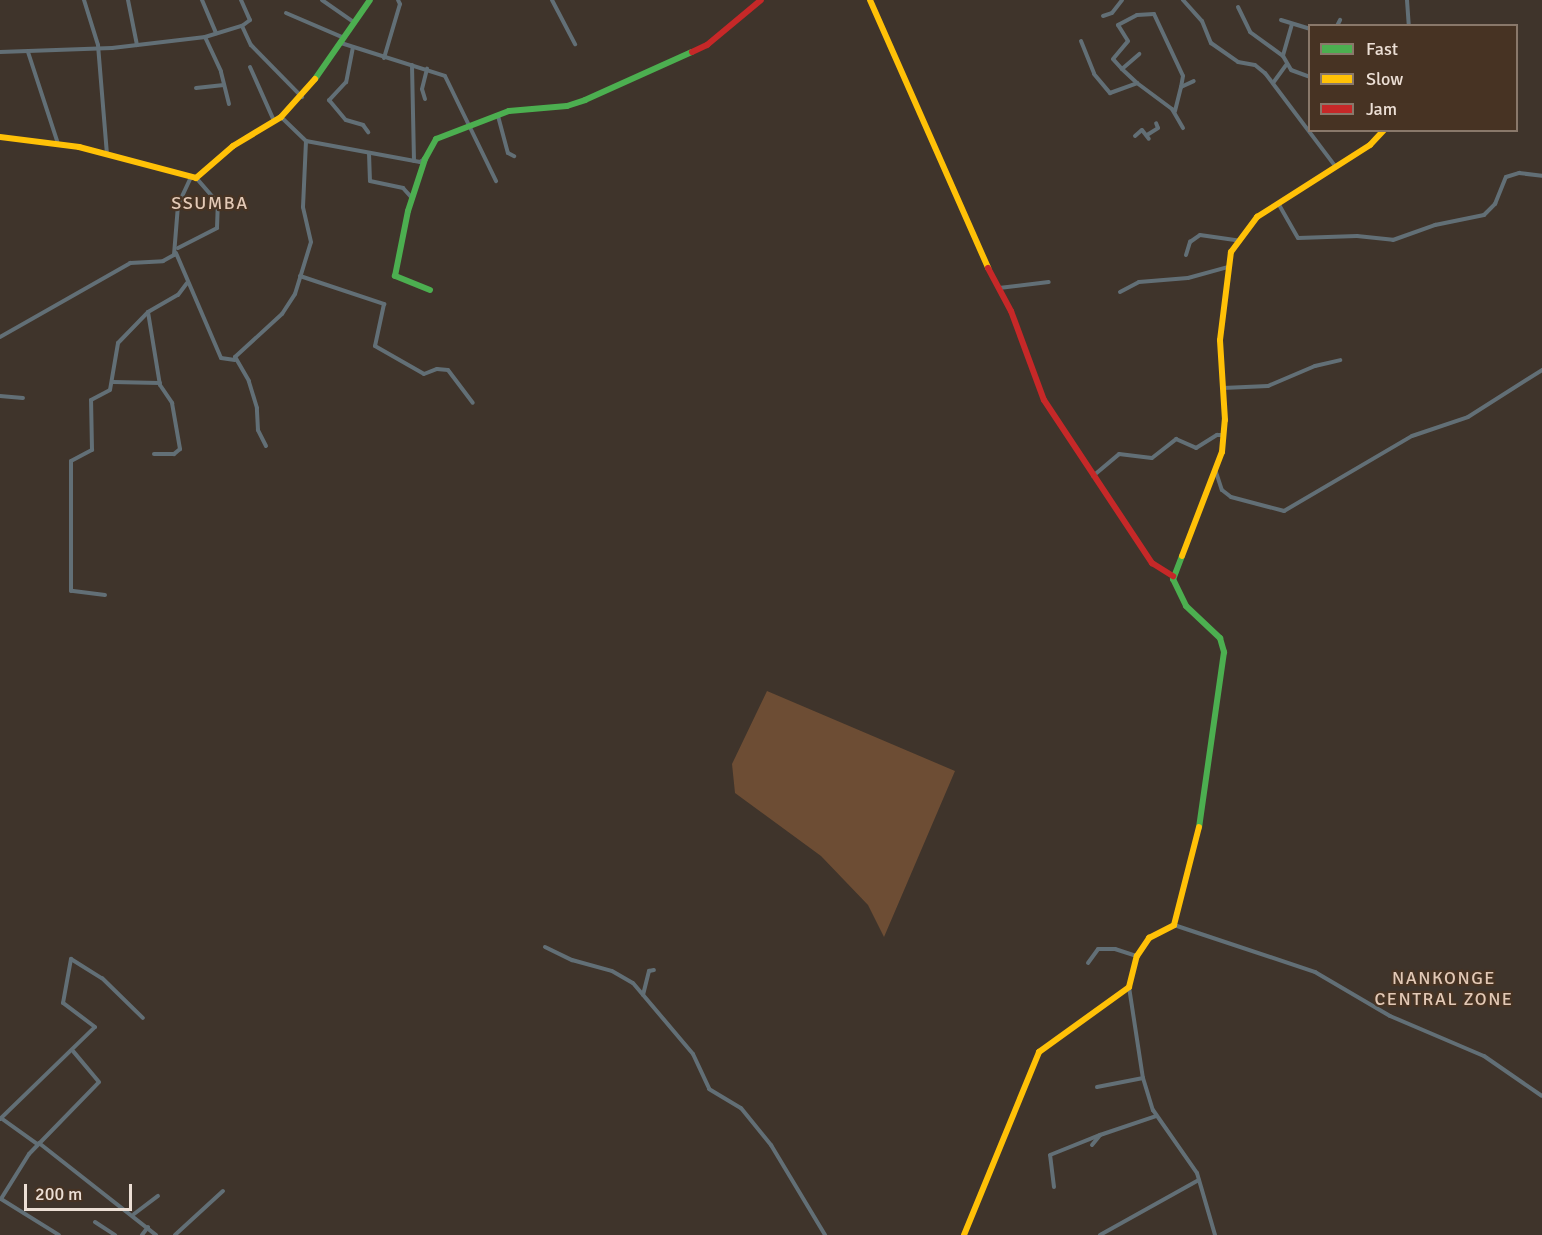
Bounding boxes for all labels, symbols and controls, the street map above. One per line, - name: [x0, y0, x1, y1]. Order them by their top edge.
- legend: [1308, 24, 1518, 132]
- text: Fast: [1366, 38, 1398, 60]
- text: Slow: [1366, 68, 1403, 90]
- text: Jam: [1366, 98, 1397, 120]
- district label: SSUMBA: [171, 192, 249, 214]
- district label: NANKONGE CENTRAL ZONE: [1374, 968, 1514, 1010]
- scale bar: [27, 1172, 135, 1210]
- text: 200 m: [35, 1183, 82, 1205]

